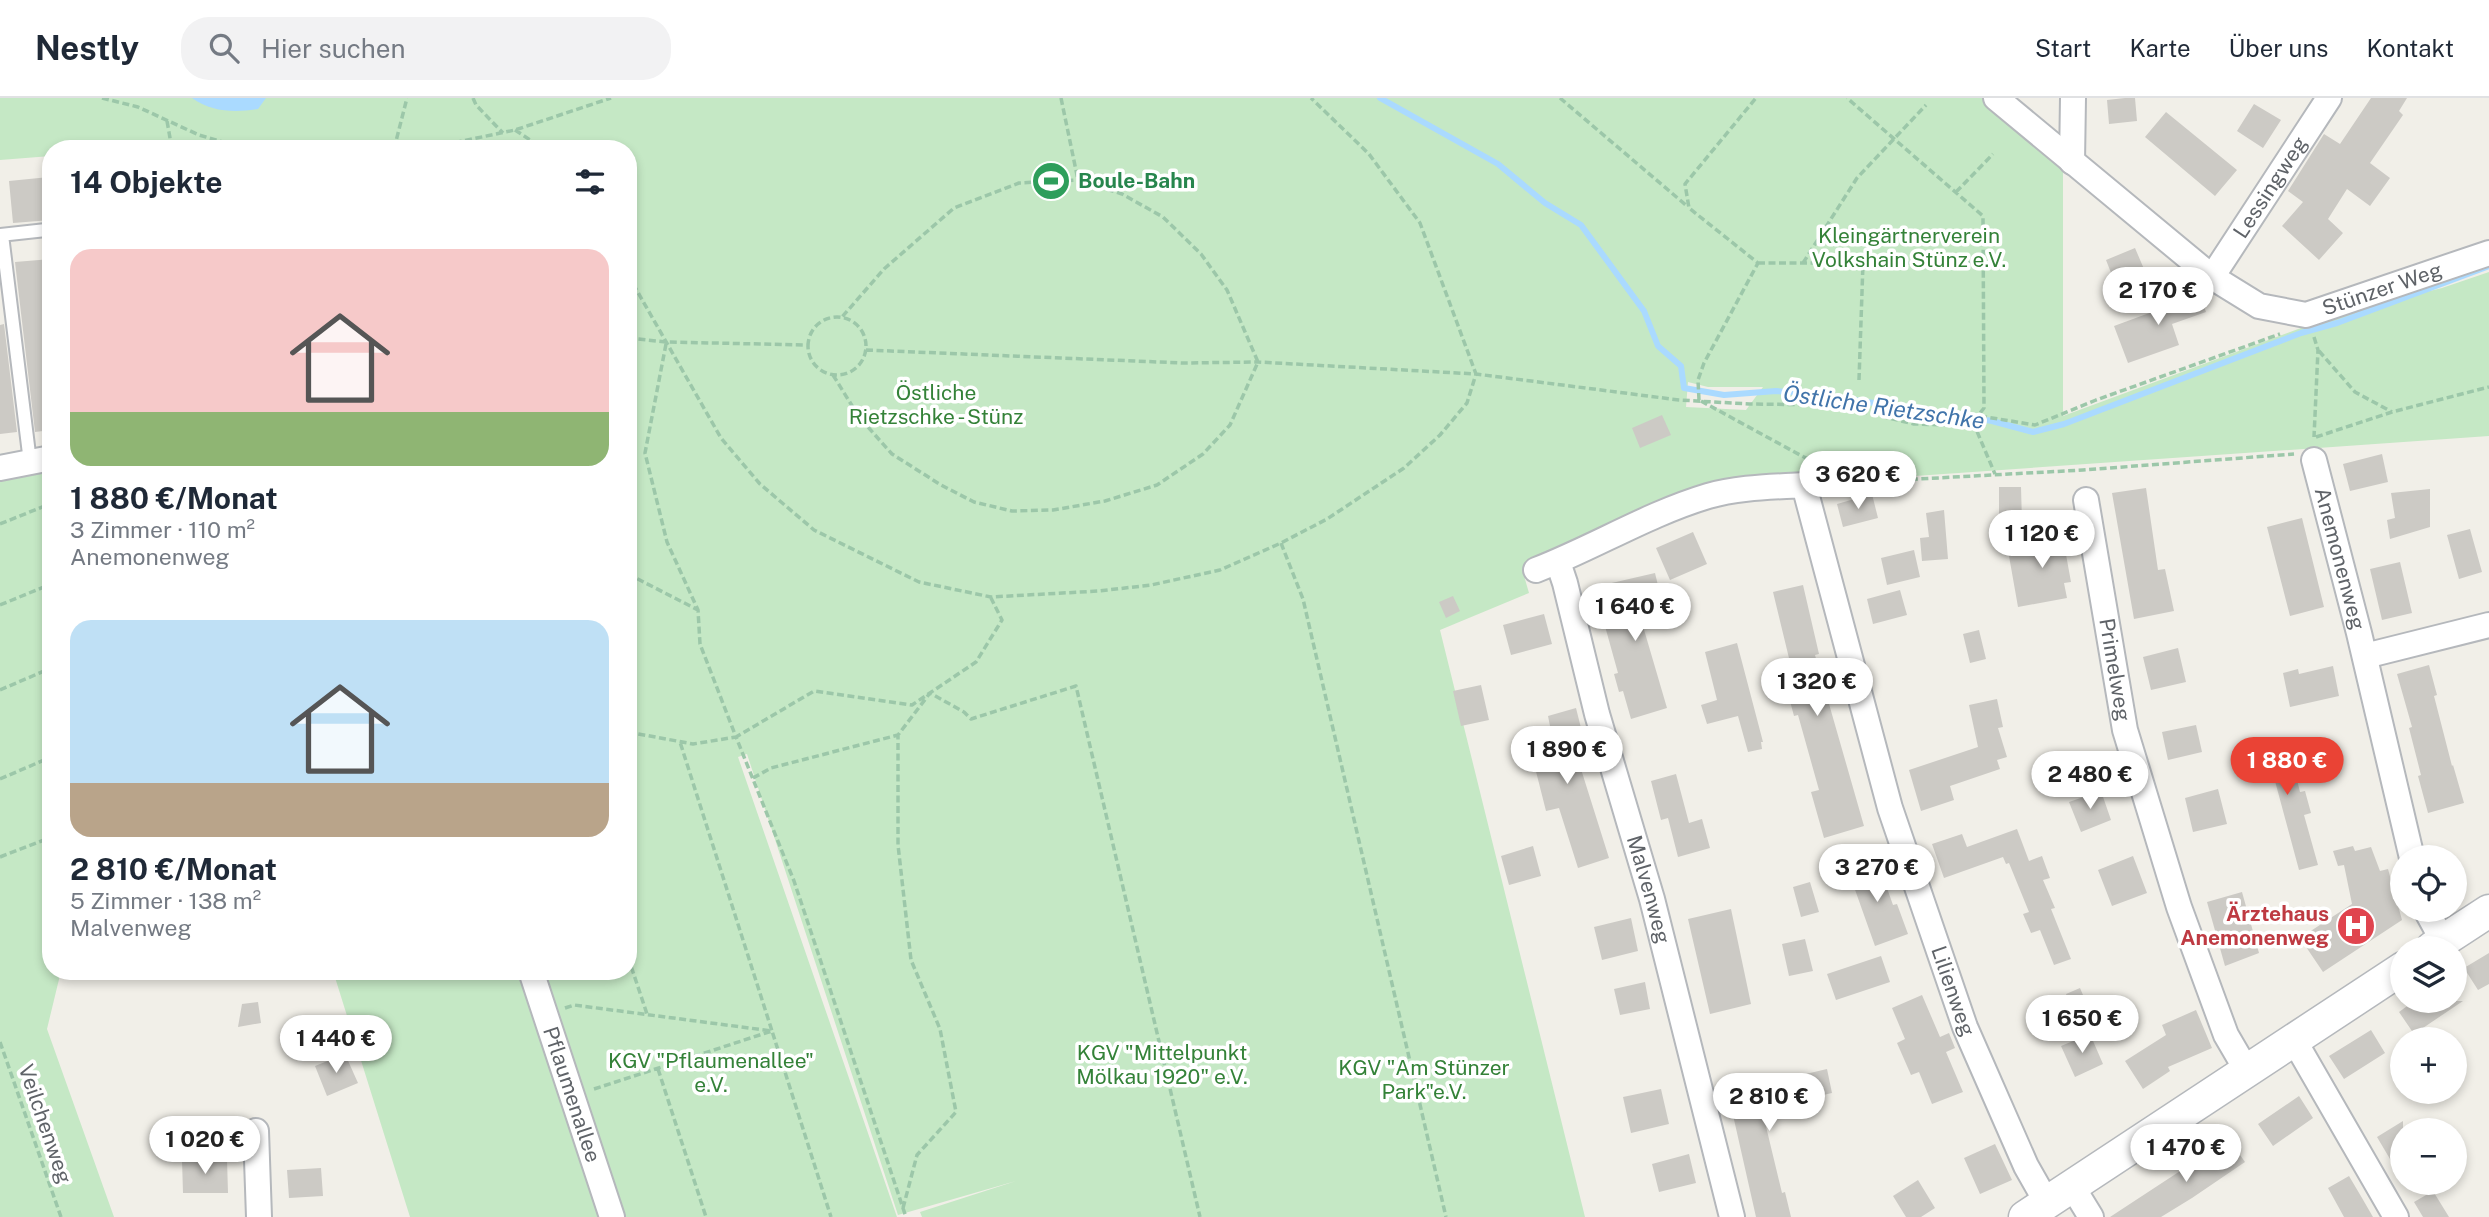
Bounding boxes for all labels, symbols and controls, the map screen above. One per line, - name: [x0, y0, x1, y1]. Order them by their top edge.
- search box: [181, 17, 671, 80]
- text: Nestly: [35, 29, 139, 67]
- icon: search: [205, 29, 243, 67]
- text: Hier suchen: [261, 33, 405, 64]
- text: Start: [2035, 34, 2091, 62]
- text: Karte: [2129, 34, 2191, 62]
- text: Über uns: [2229, 34, 2328, 62]
- text: Kontakt: [2366, 34, 2454, 62]
- street label: Lessingweg: [2228, 132, 2312, 243]
- sports icon: Boule-Bahn: [1030, 160, 1072, 202]
- icon: filters: [571, 163, 609, 201]
- text: 14 Objekte: [70, 164, 223, 200]
- place label: Boule-Bahn: [1078, 168, 1195, 193]
- park label: Kleingärtnerverein Volkshain Stünz e.V.: [1812, 223, 2006, 272]
- street label: Stünzer Weg: [2319, 257, 2445, 321]
- pin: 2 170 €: [2093, 268, 2223, 327]
- text: 2 170 €: [2119, 276, 2197, 303]
- icon: home: [277, 295, 403, 421]
- water label: Östliche Rietzschke: [1782, 379, 1987, 434]
- park label: Östliche Rietzschke - Stünz: [849, 380, 1023, 429]
- pin: 3 620 €: [1793, 452, 1923, 511]
- text: 3 620 €: [1815, 460, 1901, 487]
- text: 1 880 €/Monat: [70, 480, 278, 516]
- street label: Anemonenweg: [2310, 485, 2371, 632]
- pin: 1 120 €: [1977, 510, 2107, 570]
- text: 3 Zimmer · 110 m²: [70, 516, 255, 543]
- text: 1 120 €: [2005, 519, 2079, 546]
- text: Anemonenweg: [70, 543, 230, 570]
- pin: 1 640 €: [1570, 584, 1700, 643]
- text: 1 640 €: [1595, 592, 1675, 619]
- street label: Primelweg: [2094, 616, 2136, 723]
- pin: 1 320 €: [1752, 658, 1882, 718]
- icon: home: [277, 666, 403, 792]
- text: 1 320 €: [1777, 667, 1857, 694]
- pin: 1 890 €: [1502, 726, 1632, 786]
- text: 1 890 €: [1527, 735, 1607, 762]
- pin: 1 880 €: [2222, 738, 2352, 797]
- text: 1 880 €: [2247, 746, 2327, 773]
- pin: 2 480 €: [2025, 752, 2155, 811]
- text: 2 480 €: [2047, 760, 2133, 787]
- street label: Malvenweg: [1622, 832, 1676, 946]
- pin: 3 270 €: [1812, 844, 1942, 904]
- map controls: [2390, 845, 2467, 1195]
- button: locate: [2390, 845, 2467, 922]
- text: 2 810 €/Monat: [70, 851, 277, 887]
- text: 3 270 €: [1835, 853, 1919, 880]
- text: 5 Zimmer · 138 m²: [70, 887, 261, 914]
- place label: Ärztehaus Anemonenweg: [2180, 901, 2329, 950]
- hospital icon: Ärztehaus Anemonenweg: [2335, 905, 2377, 947]
- text: Malvenweg: [70, 914, 192, 941]
- button: layers: [2390, 936, 2467, 1013]
- street label: Lilienweg: [1926, 943, 1980, 1040]
- pin: 1 650 €: [2017, 996, 2147, 1055]
- text: 1 650 €: [2042, 1004, 2122, 1031]
- pin: 1 440 €: [271, 1016, 401, 1075]
- street label: Pflaumenallee: [538, 1023, 606, 1165]
- text: 1 440 €: [296, 1024, 376, 1051]
- button: +: [2390, 1027, 2467, 1104]
- park label: KGV "Mittelpunkt Mölkau 1920" e.V.: [1076, 1040, 1248, 1089]
- park label: KGV "Pflaumenallee" e.V.: [608, 1048, 814, 1097]
- park label: KGV "Am Stünzer Park"e.V.: [1338, 1055, 1510, 1104]
- street label: Veilchenweg: [13, 1061, 78, 1187]
- pin: 2 810 €: [1704, 1074, 1834, 1133]
- text: 2 810 €: [1729, 1082, 1809, 1109]
- pin: 1 020 €: [140, 1116, 270, 1176]
- button: −: [2390, 1118, 2467, 1195]
- pin: 1 470 €: [2121, 1124, 2251, 1184]
- text: 1 020 €: [165, 1125, 245, 1152]
- text: 1 470 €: [2146, 1133, 2226, 1160]

